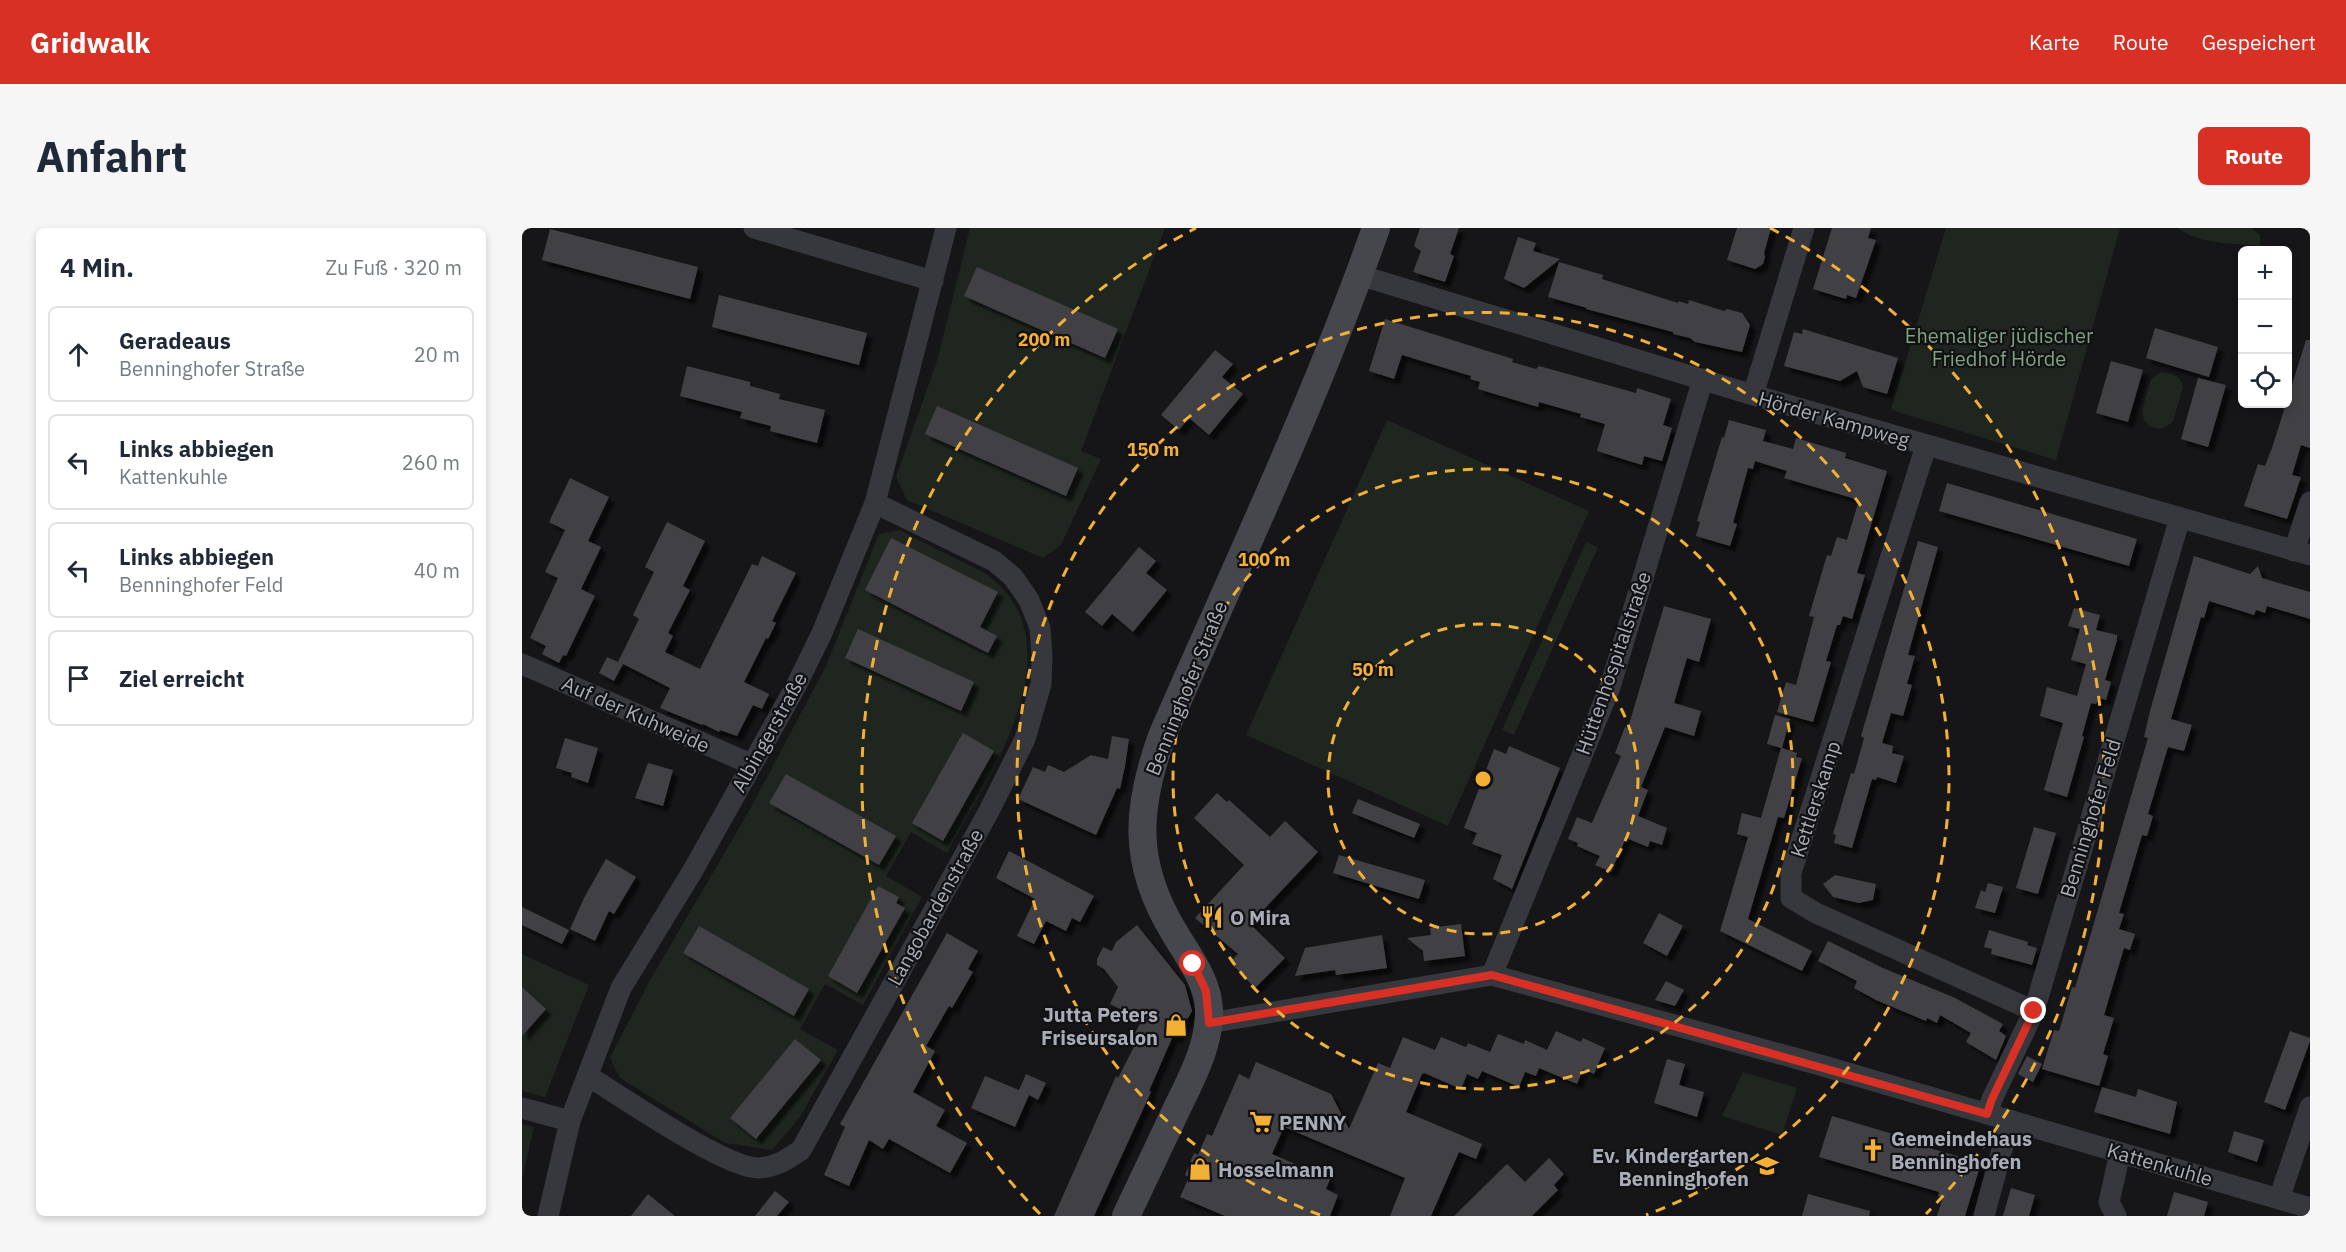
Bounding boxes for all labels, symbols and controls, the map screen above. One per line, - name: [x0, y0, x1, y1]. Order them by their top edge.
- text: Gridwalk: [30, 24, 150, 61]
- text: Karte: [2029, 28, 2080, 56]
- text: Route: [2113, 28, 2169, 56]
- text: Gespeichert: [2202, 28, 2316, 56]
- button: Route: [2198, 127, 2310, 185]
- text: Anfahrt: [36, 129, 187, 184]
- map controls: [2238, 246, 2292, 408]
- button: +: [2238, 246, 2292, 300]
- text: 4 Min.: [60, 250, 134, 284]
- text: Zu Fuß · 320 m: [325, 254, 462, 281]
- button: −: [2238, 300, 2292, 354]
- park label: Ehemaliger jüdischer Friedhof Hörde: [1905, 322, 2093, 372]
- text: Geradeaus: [119, 326, 231, 355]
- text: 200 m: [1018, 328, 1070, 351]
- icon: ahead: [62, 338, 95, 371]
- text: 20 m: [414, 341, 460, 368]
- button: locate: [2238, 354, 2292, 408]
- text: Benninghofer Straße: [119, 355, 305, 382]
- street label: Hörder Kampweg: [1755, 385, 1913, 454]
- text: Links abbiegen: [119, 434, 274, 463]
- text: 150 m: [1127, 438, 1179, 461]
- icon: left: [62, 446, 95, 479]
- text: 260 m: [402, 449, 460, 476]
- text: Kattenkuhle: [119, 463, 228, 490]
- text: Links abbiegen: [119, 542, 274, 571]
- text: 100 m: [1238, 548, 1290, 571]
- icon: left: [62, 554, 95, 587]
- text: 40 m: [414, 557, 460, 584]
- street label: Hüttenhospitalstraße: [1569, 568, 1657, 758]
- text: Benninghofer Feld: [119, 571, 283, 598]
- street label: Benninghofer Straße: [1139, 597, 1233, 779]
- text: 50 m: [1352, 658, 1394, 681]
- icon: arrive: [62, 662, 95, 695]
- text: Ziel erreicht: [119, 664, 244, 693]
- street label: Albingerstraße: [725, 667, 813, 797]
- street label: Auf der Kuhweide: [558, 669, 714, 759]
- street label: Benninghofer Feld: [2053, 736, 2127, 900]
- street label: Kettlerskamp: [1784, 737, 1846, 861]
- centre of rings: [1473, 769, 1493, 789]
- street label: Langobardenstraße: [881, 824, 989, 990]
- restaurant icon: O Mira: [1199, 904, 1225, 930]
- place label: O Mira: [1230, 904, 1290, 931]
- route start: [1179, 950, 1205, 976]
- route end: [2020, 997, 2046, 1023]
- place label: Jutta Peters Friseursalon: [1041, 1001, 1158, 1051]
- shop icon: Jutta Peters Friseursalon: [1163, 1012, 1189, 1038]
- supermarket icon: PENNY: [1248, 1109, 1274, 1135]
- place label: PENNY: [1279, 1109, 1346, 1136]
- place label: Gemeindehaus Benninghofen: [1891, 1125, 2032, 1175]
- street label: Kattenkuhle: [2104, 1136, 2216, 1192]
- church icon: Gemeindehaus Benninghofen: [1860, 1137, 1886, 1163]
- place label: Ev. Kindergarten Benninghofen: [1592, 1142, 1749, 1192]
- school or university icon: Ev. Kindergarten Benninghofen: [1754, 1153, 1780, 1179]
- shop icon: Hosselmann: [1187, 1156, 1213, 1182]
- place label: Hosselmann: [1218, 1156, 1334, 1183]

